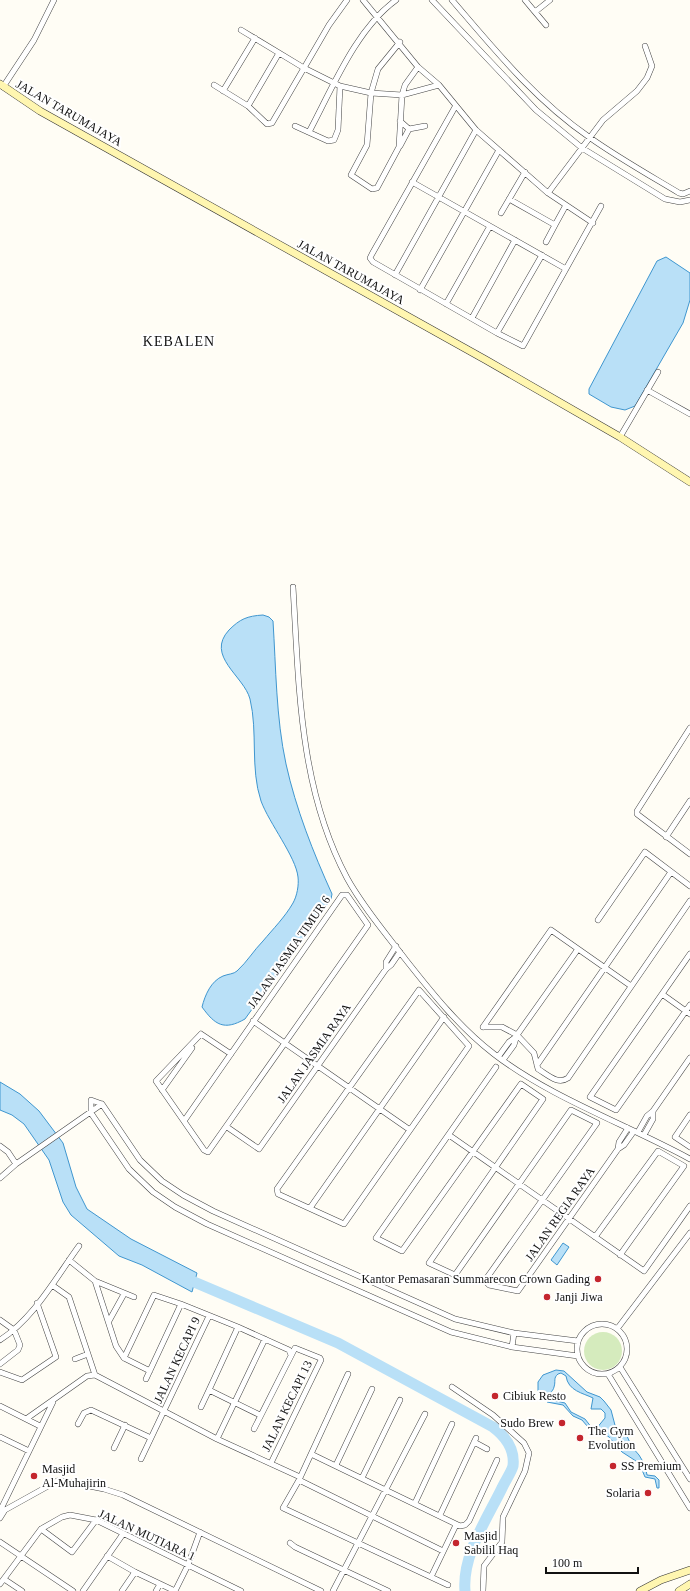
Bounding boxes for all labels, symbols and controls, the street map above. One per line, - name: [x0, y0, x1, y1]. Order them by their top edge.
- street label: JALAN TARUMAJAYA: [14, 77, 125, 149]
- street label: JALAN TARUMAJAYA: [295, 237, 407, 307]
- district label: KEBALEN: [143, 334, 215, 349]
- street label: JALAN JASMIA TIMUR 6: [245, 893, 333, 1011]
- street label: JALAN JASMIA RAYA: [274, 1000, 354, 1105]
- street label: JALAN REGIA RAYA: [522, 1164, 598, 1264]
- place label: Kantor Pemasaran Summarecon Crown Gading: [361, 1272, 590, 1286]
- marker: Kantor Pemasaran Summarecon Crown Gading: [593, 1274, 603, 1284]
- place label: Janji Jiwa: [555, 1290, 603, 1304]
- marker: Janji Jiwa: [542, 1292, 552, 1302]
- street label: JALAN KECAPI 9: [151, 1315, 203, 1405]
- street label: JALAN KECAPI 13: [259, 1358, 315, 1454]
- place label: Cibiuk Resto: [503, 1389, 566, 1403]
- marker: Cibiuk Resto: [490, 1391, 500, 1401]
- place label: Sudo Brew: [500, 1416, 554, 1430]
- marker: Sudo Brew: [557, 1418, 567, 1428]
- place label: The Gym Evolution: [588, 1424, 635, 1452]
- marker: The Gym Evolution: [575, 1433, 585, 1443]
- place label: SS Premium: [621, 1459, 682, 1473]
- marker: SS Premium: [608, 1461, 618, 1471]
- place label: Masjid Al-Muhajirin: [42, 1462, 106, 1490]
- marker: Masjid Al-Muhajirin: [29, 1471, 39, 1481]
- place label: Solaria: [606, 1486, 641, 1500]
- marker: Solaria: [643, 1488, 653, 1498]
- street label: JALAN MUTIARA 1: [96, 1506, 198, 1564]
- place label: Masjid Sabilil Haq: [464, 1529, 518, 1557]
- marker: Masjid Sabilil Haq: [451, 1538, 461, 1548]
- scale bar: [546, 1549, 638, 1575]
- text: 100 m: [552, 1556, 583, 1570]

